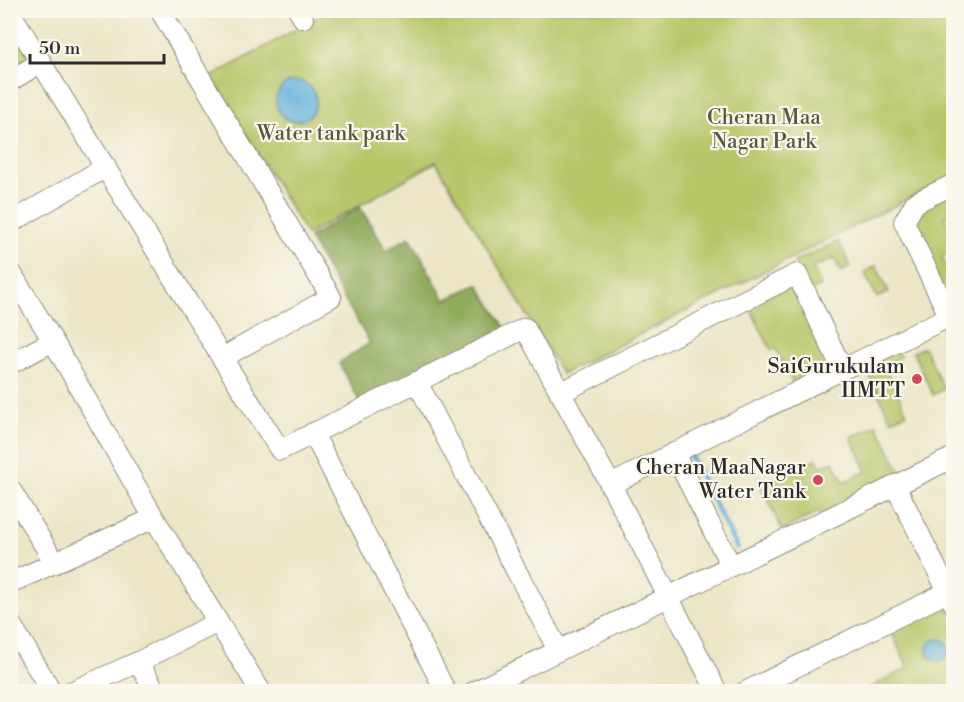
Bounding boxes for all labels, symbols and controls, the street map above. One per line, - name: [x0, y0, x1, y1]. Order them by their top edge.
- scale bar: [30, 27, 164, 65]
- text: 50 m: [39, 37, 81, 60]
- park label: Cheran Maa Nagar Park: [707, 105, 821, 155]
- park label: Water tank park: [256, 121, 406, 147]
- place label: SaiGurukulam IIMTT: [768, 354, 905, 404]
- marker: SaiGurukulam IIMTT: [910, 372, 924, 386]
- place label: Cheran MaaNagar Water Tank: [636, 455, 807, 505]
- marker: Cheran MaaNagar Water Tank: [811, 473, 825, 487]

